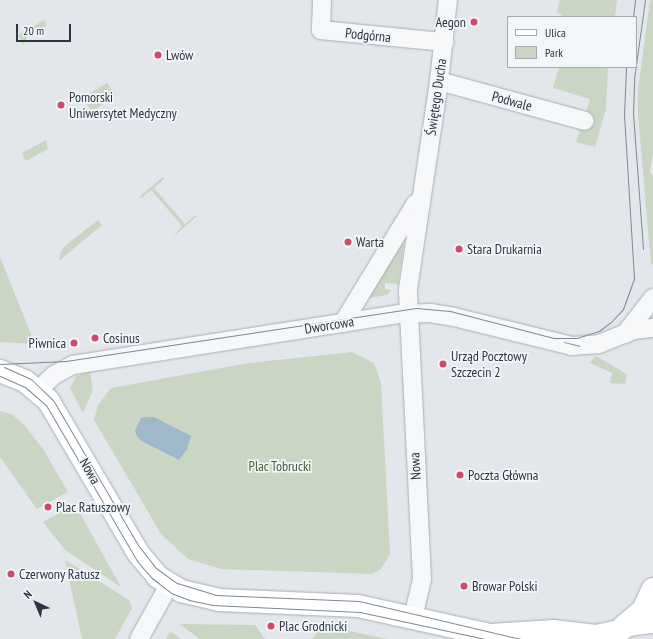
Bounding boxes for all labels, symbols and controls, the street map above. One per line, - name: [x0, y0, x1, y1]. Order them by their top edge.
- place label: Aegon: [436, 14, 466, 30]
- scale bar: [18, 16, 73, 42]
- legend: [507, 16, 637, 68]
- marker: Aegon: [469, 17, 479, 27]
- text: 20 m: [23, 23, 44, 38]
- street label: Podgórna: [344, 24, 392, 46]
- text: Ulica: [545, 25, 566, 40]
- text: Park: [545, 45, 563, 60]
- place label: Lwów: [166, 47, 193, 63]
- marker: Lwów: [153, 50, 163, 60]
- street label: Świętego Ducha: [422, 57, 450, 137]
- street label: Podwale: [490, 88, 534, 114]
- place label: Pomorski Uniwersytet Medyczny: [69, 89, 177, 122]
- marker: Pomorski Uniwersytet Medyczny: [56, 100, 66, 110]
- place label: Warta: [356, 234, 384, 250]
- marker: Warta: [343, 237, 353, 247]
- place label: Stara Drukarnia: [467, 241, 542, 257]
- marker: Stara Drukarnia: [454, 244, 464, 254]
- street label: Dworcowa: [303, 313, 355, 337]
- place label: Cosinus: [103, 330, 140, 346]
- marker: Cosinus: [90, 333, 100, 343]
- place label: Piwnica: [29, 335, 66, 351]
- marker: Piwnica: [69, 338, 79, 348]
- place label: Urząd Pocztowy Szczecin 2: [451, 348, 527, 380]
- marker: Urząd Pocztowy Szczecin 2: [438, 359, 448, 369]
- street label: Nowa: [406, 452, 424, 480]
- street label: Nowa: [76, 455, 104, 487]
- park label: Plac Tobrucki: [248, 458, 312, 474]
- place label: Poczta Główna: [468, 467, 538, 483]
- marker: Poczta Główna: [455, 470, 465, 480]
- place label: Plac Ratuszowy: [56, 499, 131, 515]
- marker: Plac Ratuszowy: [43, 502, 53, 512]
- place label: Czerwony Ratusz: [19, 566, 100, 582]
- marker: Czerwony Ratusz: [6, 569, 16, 579]
- place label: Browar Polski: [472, 578, 537, 594]
- marker: Browar Polski: [459, 581, 469, 591]
- north arrow: [16, 583, 56, 623]
- text: N: [21, 587, 35, 601]
- place label: Plac Grodnicki: [279, 618, 348, 634]
- marker: Plac Grodnicki: [266, 621, 276, 631]

